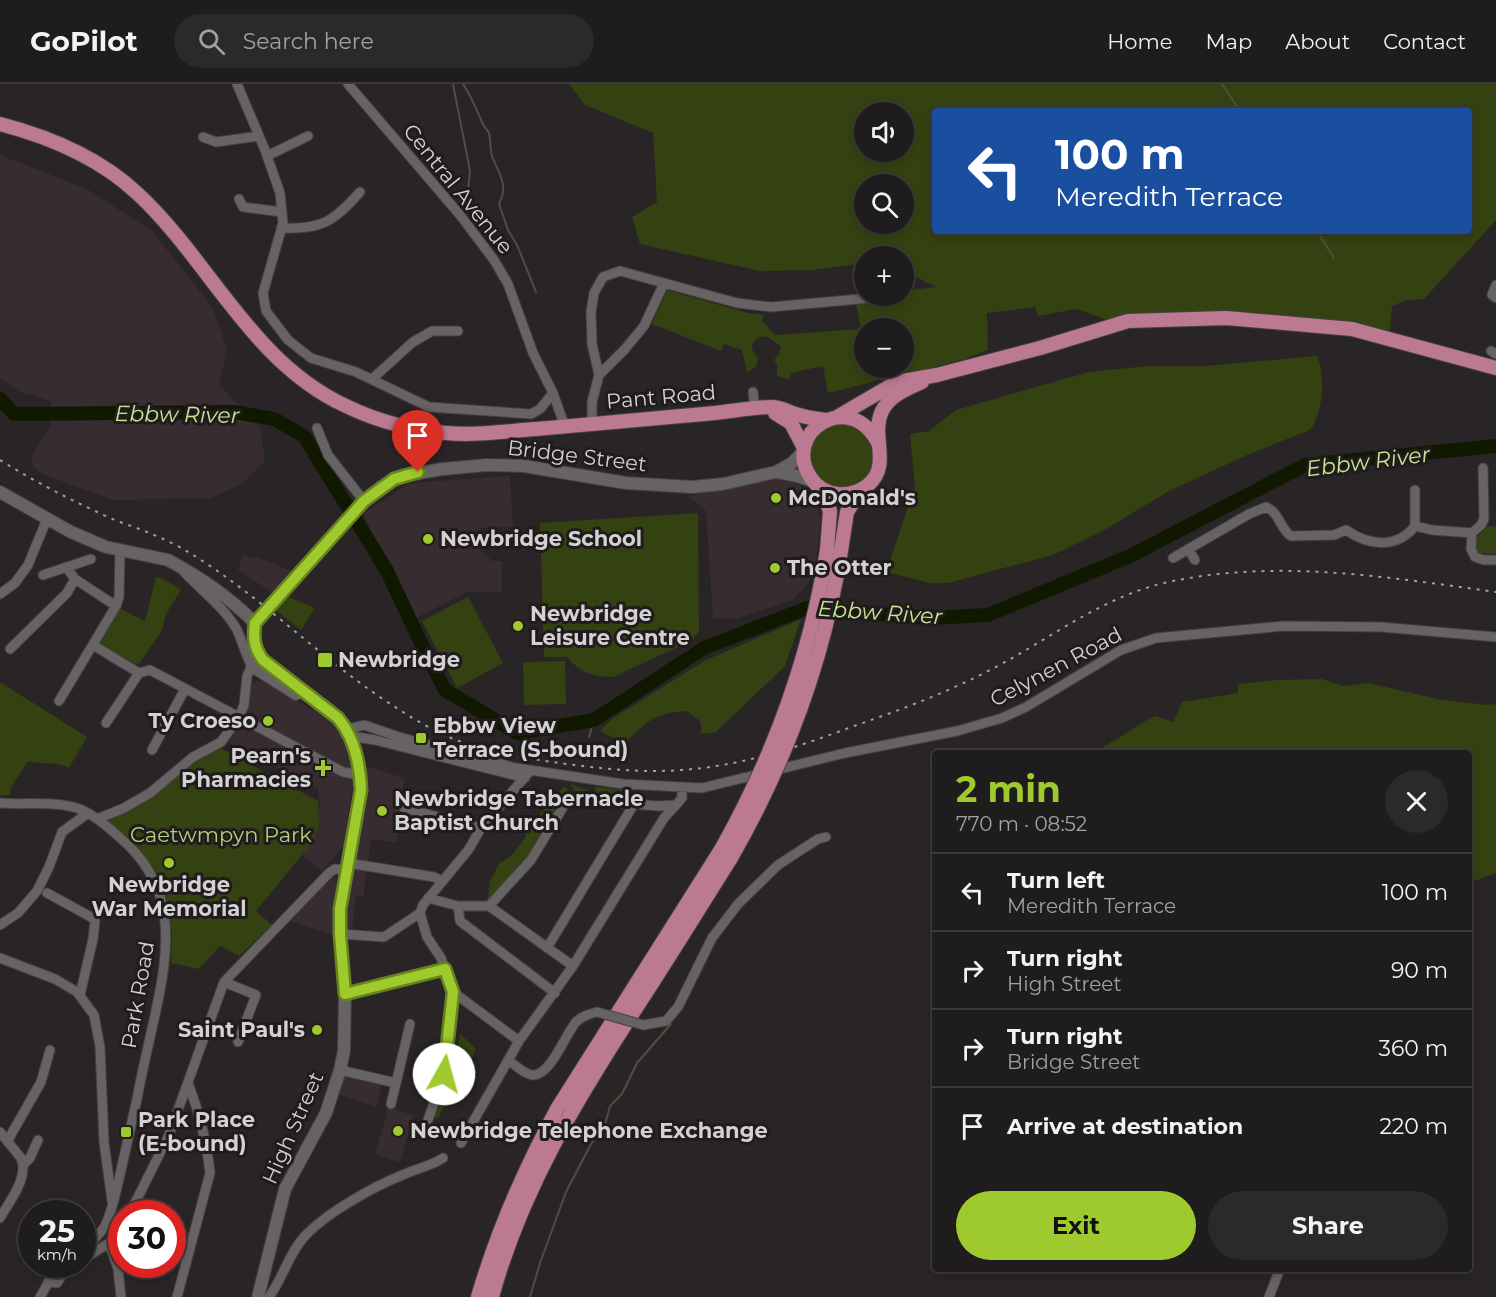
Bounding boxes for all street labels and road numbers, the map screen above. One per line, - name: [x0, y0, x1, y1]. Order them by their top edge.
- street label: Central Avenue: [398, 119, 519, 259]
- street label: Pant Road: [605, 379, 717, 414]
- street label: Bridge Street: [506, 435, 648, 476]
- street label: Celynen Road: [986, 621, 1126, 712]
- street label: Park Road: [116, 939, 159, 1050]
- street label: High Street: [257, 1068, 328, 1188]

